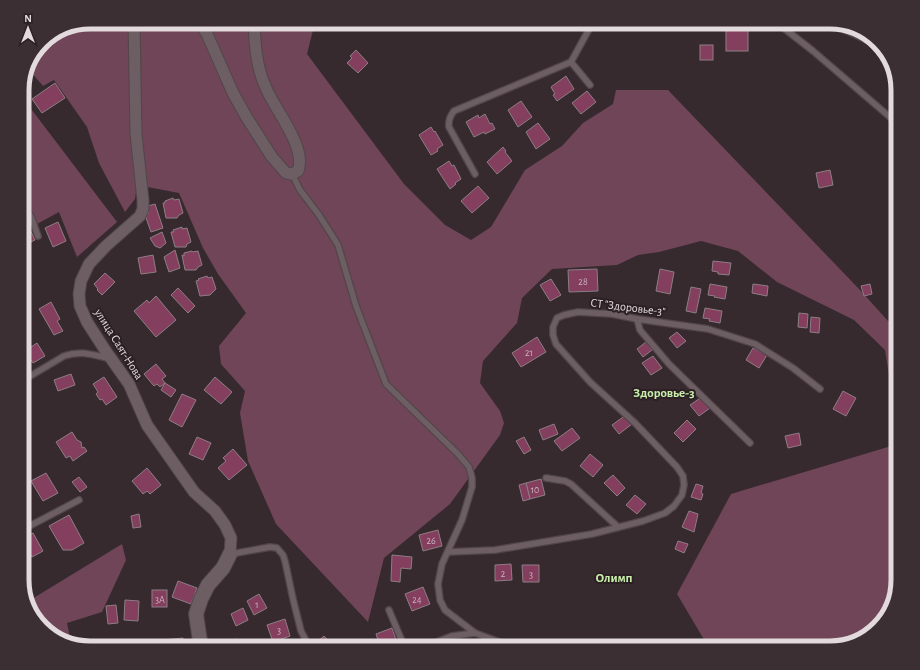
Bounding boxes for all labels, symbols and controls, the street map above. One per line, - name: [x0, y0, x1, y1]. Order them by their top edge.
- north arrow: [8, 8, 48, 48]
- text: N: [24, 13, 32, 24]
- house number: 28: [578, 277, 588, 287]
- street label: СТ "Здоровье-3": [590, 296, 666, 318]
- street label: улица Саят-Нова: [91, 306, 146, 382]
- house number: 21: [525, 348, 533, 358]
- district label: Здоровье-3: [633, 387, 695, 400]
- house number: 10: [531, 485, 539, 495]
- house number: 26: [426, 536, 436, 546]
- house number: 2: [501, 569, 506, 579]
- house number: 3: [529, 570, 533, 580]
- district label: Олимп: [595, 572, 633, 585]
- house number: 3А: [155, 595, 165, 605]
- house number: 24: [412, 595, 422, 605]
- house number: 1: [255, 600, 259, 610]
- house number: 3: [277, 626, 281, 636]

